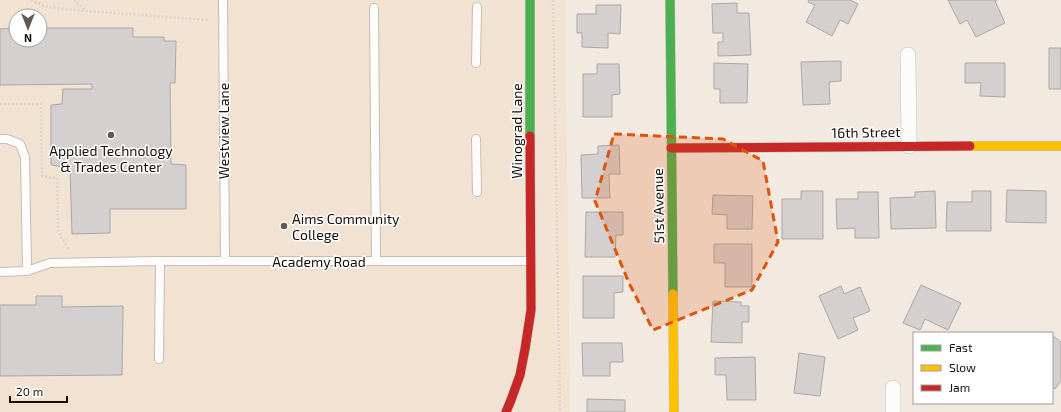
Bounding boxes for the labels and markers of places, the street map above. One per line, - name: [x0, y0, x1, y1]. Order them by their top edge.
- marker: Applied Technology & Trades Center: [106, 130, 116, 140]
- place label: Applied Technology & Trades Center: [49, 142, 173, 175]
- place label: Aims Community College: [292, 210, 400, 243]
- marker: Aims Community College: [279, 221, 289, 231]

